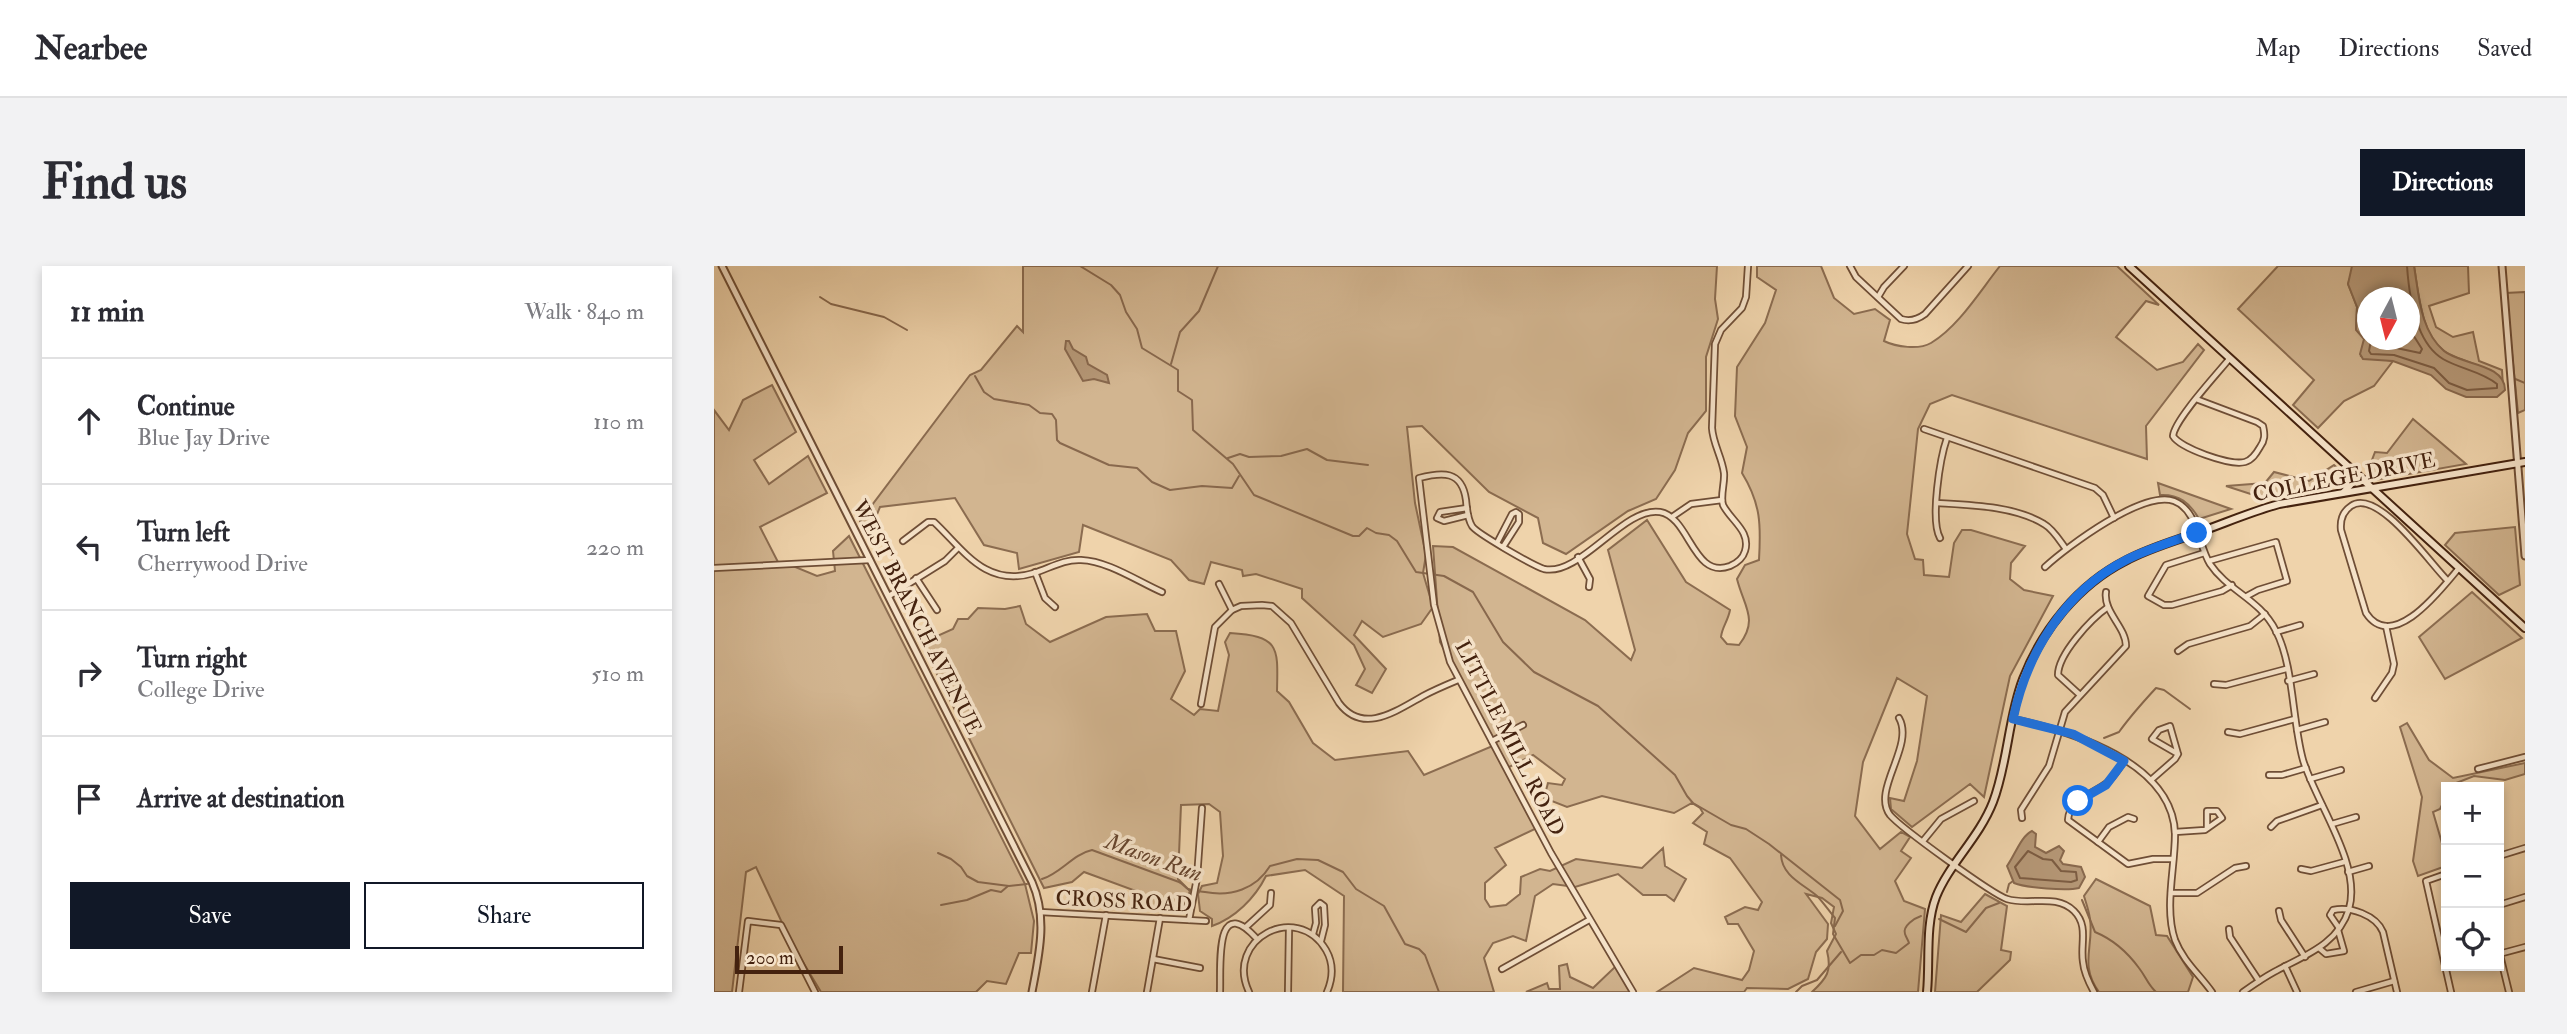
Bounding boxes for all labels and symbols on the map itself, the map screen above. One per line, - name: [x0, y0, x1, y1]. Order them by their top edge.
- north arrow: [2357, 287, 2420, 350]
- street label: COLLEGE DRIVE: [2251, 447, 2438, 508]
- street label: WEST BRANCH AVENUE: [845, 495, 987, 739]
- route end: [2181, 517, 2212, 548]
- street label: LITTLE MILL ROAD: [1449, 636, 1571, 840]
- route start: [2062, 785, 2093, 816]
- water label: Mason Run: [1100, 826, 1206, 888]
- street label: CROSS ROAD: [1055, 884, 1193, 919]
- scale bar: [735, 943, 844, 975]

